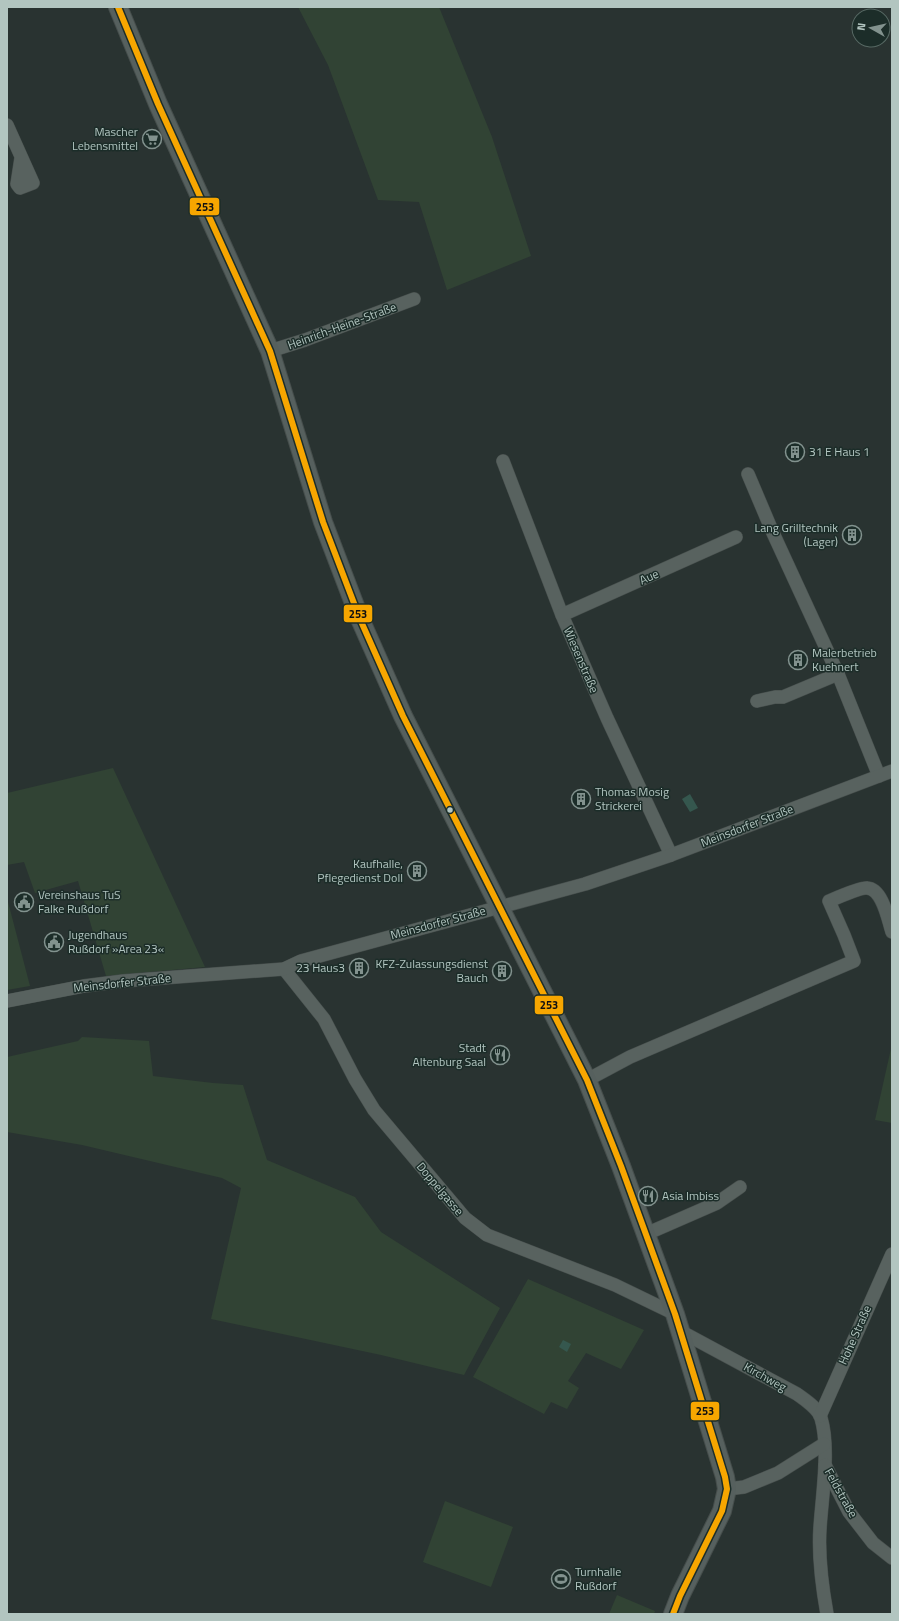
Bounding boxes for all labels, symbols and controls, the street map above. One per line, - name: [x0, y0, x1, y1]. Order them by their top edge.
- north arrow: [851, 8, 891, 48]
- text: N: [853, 22, 870, 31]
- place label: Mascher Lebensmittel: [72, 122, 138, 155]
- supermarket icon: Mascher Lebensmittel: [141, 128, 163, 150]
- line badge: 253: [189, 197, 220, 216]
- text: 253: [196, 199, 214, 215]
- street label: Heinrich-Heine-Straße: [285, 297, 399, 354]
- building icon: 31 E Haus 1: [784, 441, 806, 463]
- place label: 31 E Haus 1: [809, 442, 870, 461]
- place label: Lang Grilltechnik (Lager): [755, 518, 838, 551]
- building icon: Lang Grilltechnik (Lager): [841, 524, 863, 546]
- street label: Aue: [636, 564, 662, 589]
- line badge: 253: [343, 604, 373, 623]
- text: 253: [349, 606, 367, 622]
- street label: Wiesenstraße: [559, 624, 604, 696]
- place label: Malerbetrieb Kuehnert: [812, 643, 877, 676]
- building icon: Malerbetrieb Kuehnert: [787, 649, 809, 671]
- place label: Thomas Mosig Strickerei: [595, 782, 669, 815]
- building icon: Thomas Mosig Strickerei: [570, 788, 592, 810]
- street label: Meinsdorfer Straße: [698, 799, 796, 852]
- unlabelled marker: [445, 805, 455, 815]
- place label: Kaufhalle, Pflegedienst Doll: [317, 854, 403, 887]
- building icon: Kaufhalle, Pflegedienst Doll: [406, 860, 428, 882]
- place label: Vereinshaus TuS Falke Rußdorf: [38, 885, 121, 918]
- public building icon: Vereinshaus TuS Falke Rußdorf: [13, 891, 35, 913]
- street label: Meinsdorfer Straße: [388, 901, 488, 944]
- place label: Jugendhaus Rußdorf »Area 23«: [68, 925, 164, 958]
- public building icon: Jugendhaus Rußdorf »Area 23«: [43, 931, 65, 953]
- place label: KFZ-Zulassungsdienst Bauch: [375, 954, 489, 987]
- building icon: 23 Haus3: [348, 957, 370, 979]
- place label: 23 Haus3: [296, 958, 345, 977]
- building icon: KFZ-Zulassungsdienst Bauch: [491, 960, 513, 982]
- street label: Meinsdorfer Straße: [72, 968, 172, 997]
- line badge: 253: [534, 995, 564, 1015]
- text: 253: [540, 997, 558, 1013]
- place label: Stadt Altenburg Saal: [412, 1038, 487, 1071]
- restaurant icon: Stadt Altenburg Saal: [489, 1044, 511, 1066]
- street label: Doppelgasse: [412, 1158, 469, 1220]
- restaurant icon: Asia Imbiss: [637, 1185, 659, 1207]
- place label: Asia Imbiss: [662, 1186, 720, 1205]
- street label: Hohe Straße: [833, 1302, 876, 1368]
- street label: Kirchweg: [740, 1357, 790, 1396]
- line badge: 253: [690, 1401, 720, 1421]
- text: 253: [696, 1403, 714, 1419]
- street label: Feldstraße: [820, 1464, 863, 1521]
- place label: Turnhalle Rußdorf: [575, 1562, 621, 1595]
- sports icon: Turnhalle Rußdorf: [550, 1568, 572, 1590]

